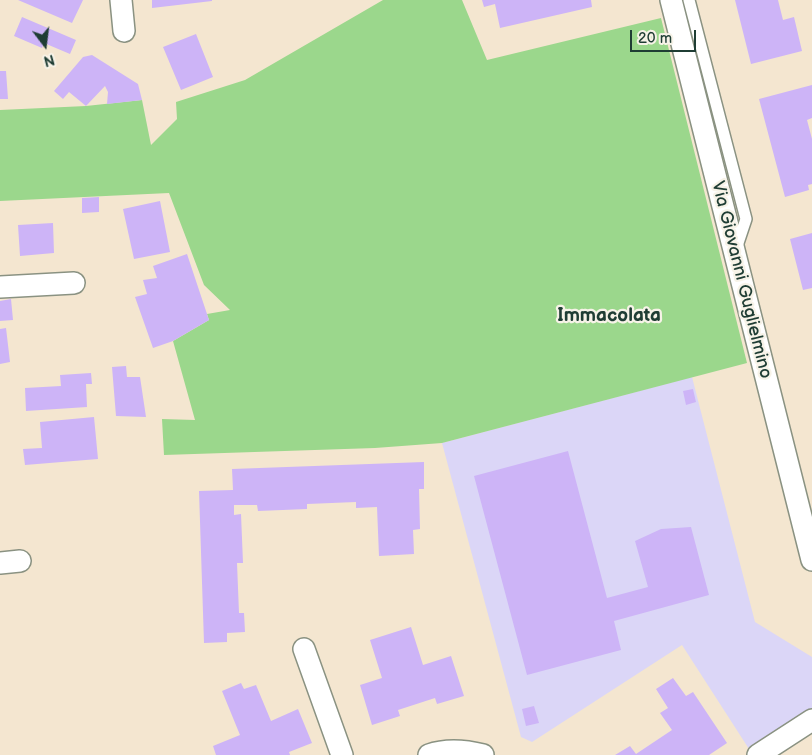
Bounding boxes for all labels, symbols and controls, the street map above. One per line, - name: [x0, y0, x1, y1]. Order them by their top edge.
- north arrow: [20, 20, 70, 70]
- scale bar: [632, 20, 698, 52]
- text: 20 m: [638, 29, 672, 48]
- text: N: [42, 50, 56, 70]
- street label: Via Giovanni Guglielmino: [706, 179, 776, 381]
- district label: Immacolata: [557, 305, 661, 327]

